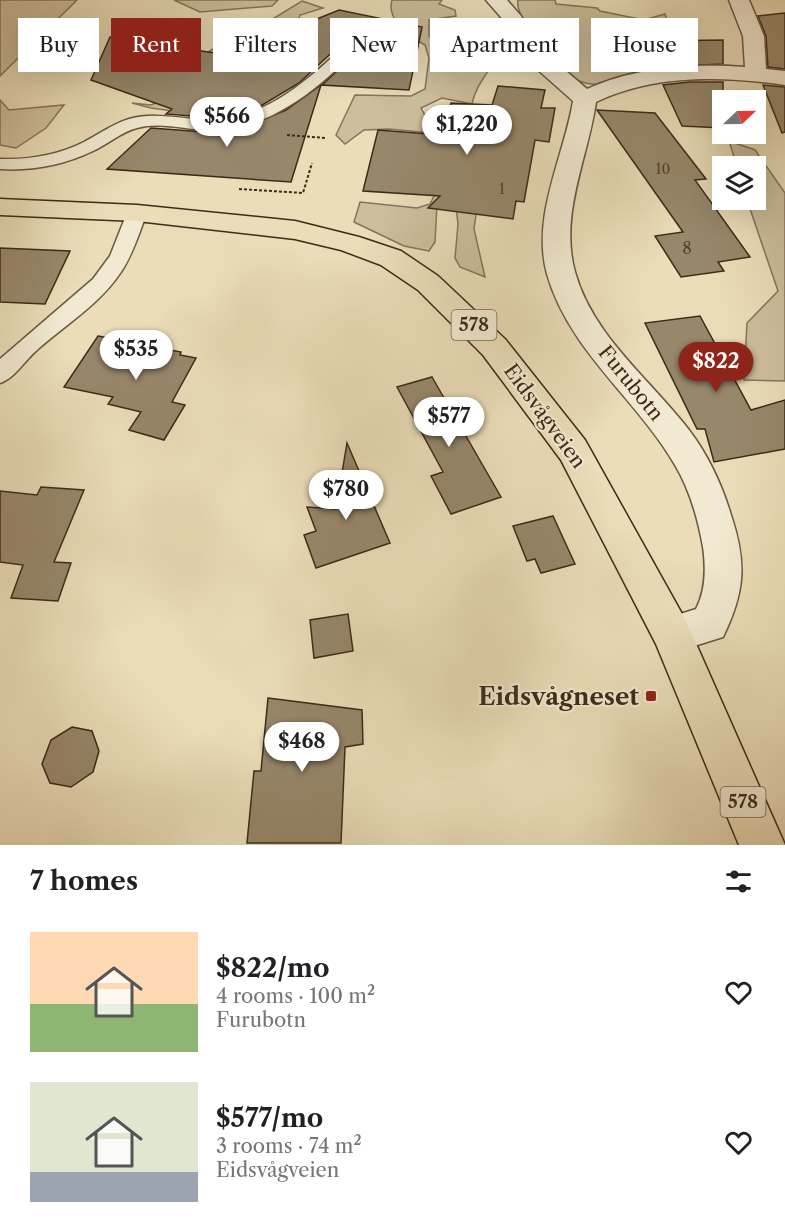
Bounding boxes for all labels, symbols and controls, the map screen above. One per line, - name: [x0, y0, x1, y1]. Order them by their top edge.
- chip: Buy: [18, 18, 99, 72]
- chip: Rent: [111, 18, 201, 72]
- chip: Filters: [213, 18, 318, 72]
- chip: New: [330, 18, 418, 72]
- chip: Apartment: [430, 18, 579, 72]
- chip: House: [591, 18, 698, 72]
- north arrow: [712, 90, 766, 144]
- map controls: [712, 90, 766, 210]
- pin: $566: [191, 97, 263, 148]
- text: $566: [204, 104, 250, 128]
- pin: $1,220: [418, 105, 516, 156]
- text: $1,220: [436, 112, 498, 136]
- button: layers: [712, 156, 766, 210]
- house number: 10: [656, 160, 670, 178]
- house number: 1: [499, 180, 505, 198]
- house number: 8: [682, 238, 692, 258]
- road number: 578: [452, 310, 496, 340]
- pin: $535: [100, 330, 172, 381]
- text: $535: [114, 337, 158, 361]
- street label: Furubotn: [593, 341, 669, 426]
- pin: $822: [680, 342, 752, 393]
- text: $822: [692, 349, 740, 373]
- street label: Eidsvågveien: [499, 359, 591, 473]
- pin: $577: [413, 397, 485, 448]
- text: $577: [427, 404, 471, 428]
- pin: $780: [310, 470, 382, 521]
- text: $780: [323, 477, 369, 501]
- place label: Eidsvågneset: [478, 682, 639, 711]
- marker: Eidsvågneset: [644, 689, 658, 703]
- pin: $468: [266, 722, 338, 773]
- text: $468: [278, 729, 326, 753]
- road number: 578: [720, 787, 766, 817]
- text: 7 homes: [30, 865, 138, 897]
- icon: filters: [722, 865, 755, 898]
- text: $822/mo: [216, 952, 329, 984]
- icon: home: [78, 956, 150, 1028]
- icon: heart: [722, 976, 755, 1009]
- text: 4 rooms · 100 m²: [216, 984, 375, 1008]
- text: Furubotn: [216, 1008, 306, 1032]
- text: $577/mo: [216, 1102, 323, 1134]
- icon: home: [78, 1106, 150, 1178]
- icon: heart: [722, 1126, 755, 1159]
- text: 3 rooms · 74 m²: [216, 1134, 362, 1158]
- text: Eidsvågveien: [216, 1158, 339, 1182]

